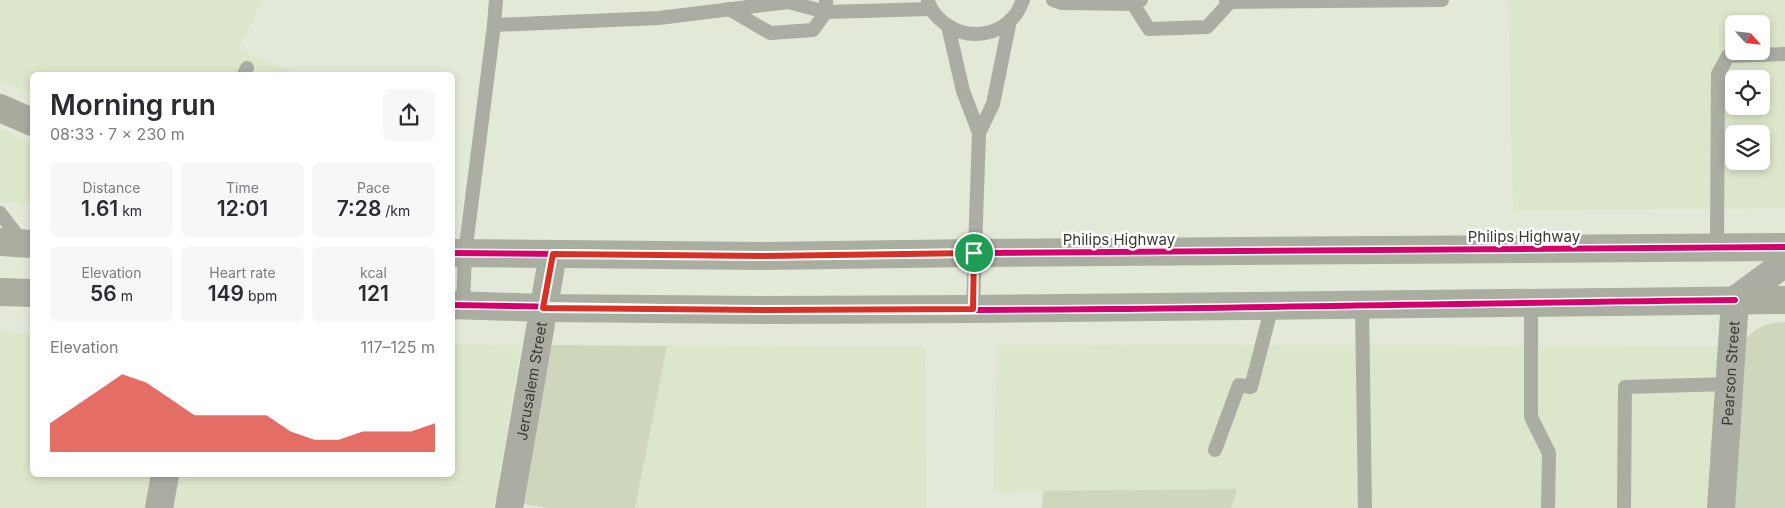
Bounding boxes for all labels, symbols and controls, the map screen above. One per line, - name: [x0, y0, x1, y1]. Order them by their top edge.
- north arrow: [1725, 15, 1770, 60]
- map controls: [1725, 15, 1770, 170]
- button: locate: [1725, 70, 1770, 115]
- text: Morning run: [50, 88, 216, 122]
- button: share: [383, 89, 435, 141]
- text: 08:33 · 7 × 230 m: [50, 124, 185, 144]
- button: layers: [1725, 125, 1770, 170]
- text: Distance: [83, 179, 140, 196]
- text: Time: [226, 179, 259, 196]
- text: Pace: [357, 179, 390, 196]
- text: 1.61: [81, 196, 118, 221]
- text: 12:01: [217, 196, 268, 221]
- text: 7:28: [337, 196, 381, 221]
- text: km: [118, 202, 142, 219]
- text: /km: [381, 202, 410, 219]
- street label: Philips Highway: [1468, 227, 1581, 246]
- street label: Philips Highway: [1063, 230, 1176, 249]
- pin: [953, 232, 995, 274]
- icon: arrive: [960, 239, 988, 267]
- text: Elevation: [82, 264, 142, 281]
- text: Heart rate: [209, 264, 276, 281]
- text: kcal: [360, 264, 387, 281]
- text: 56: [90, 281, 117, 306]
- text: 149: [208, 281, 244, 306]
- text: 121: [358, 281, 389, 306]
- text: m: [117, 287, 133, 304]
- text: bpm: [244, 287, 277, 304]
- street label: Jerusalem Street: [511, 320, 551, 442]
- street label: Pearson Street: [1717, 320, 1743, 426]
- text: Elevation: [50, 337, 119, 357]
- text: 117–125 m: [360, 337, 435, 357]

